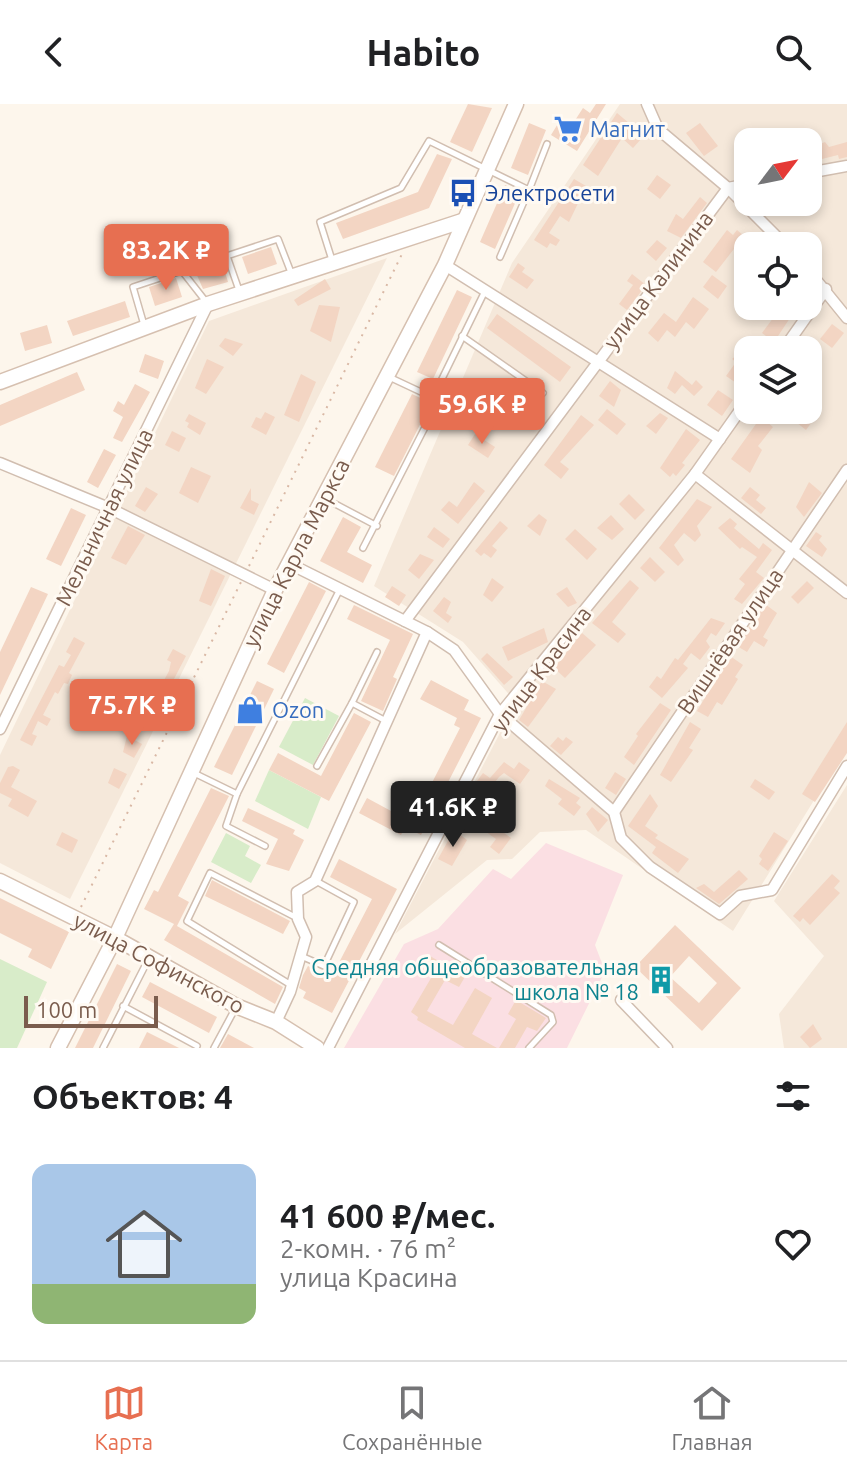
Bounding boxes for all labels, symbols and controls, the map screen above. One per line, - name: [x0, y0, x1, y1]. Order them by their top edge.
- icon: back: [32, 30, 76, 74]
- icon: search: [771, 30, 815, 74]
- text: Habito: [367, 32, 480, 73]
- supermarket icon: Магнит: [553, 114, 583, 144]
- place label: Магнит: [590, 116, 665, 141]
- north arrow: [734, 128, 822, 216]
- map controls: [734, 128, 822, 424]
- bus stop icon: Электросети: [448, 178, 478, 208]
- place label: Электросети: [485, 180, 615, 205]
- street label: улица Калинина: [598, 206, 717, 353]
- pin: 83.2K ₽: [92, 224, 240, 292]
- button: locate: [734, 232, 822, 320]
- text: 83.2K ₽: [122, 235, 210, 264]
- button: layers: [734, 336, 822, 424]
- pin: 59.6K ₽: [408, 378, 556, 446]
- text: 59.6K ₽: [438, 389, 526, 418]
- street label: Мельничная улица: [50, 424, 157, 610]
- street label: улица Карла Маркса: [237, 454, 354, 651]
- street label: Вишнёвая улица: [672, 563, 788, 718]
- street label: улица Красина: [485, 601, 596, 736]
- pin: 75.7K ₽: [58, 679, 206, 747]
- text: 75.7K ₽: [88, 690, 176, 719]
- shop icon: Ozon: [235, 695, 265, 725]
- place label: Ozon: [272, 697, 324, 722]
- pin: 41.6K ₽: [379, 781, 527, 849]
- text: 41.6K ₽: [409, 792, 497, 821]
- street label: улица Софинского: [70, 907, 249, 1018]
- place label: Средняя общеобразовательная школа № 18: [311, 954, 639, 1004]
- building icon: Средняя общеобразовательная школа № 18: [646, 965, 676, 995]
- scale bar: [24, 992, 158, 1028]
- text: 100 m: [36, 997, 97, 1022]
- icon: filters: [771, 1074, 815, 1118]
- text: Объектов: 4: [32, 1077, 233, 1115]
- icon: home: [96, 1196, 192, 1292]
- text: 41 600 ₽/мес.: [280, 1196, 495, 1234]
- icon: heart: [771, 1222, 815, 1266]
- text: 2-комн. · 76 m²: [280, 1234, 456, 1263]
- text: улица Красина: [280, 1263, 458, 1292]
- tab: Карта: [94, 1381, 153, 1454]
- tab: Сохранённые: [342, 1381, 483, 1454]
- tab: Главная: [671, 1381, 753, 1454]

